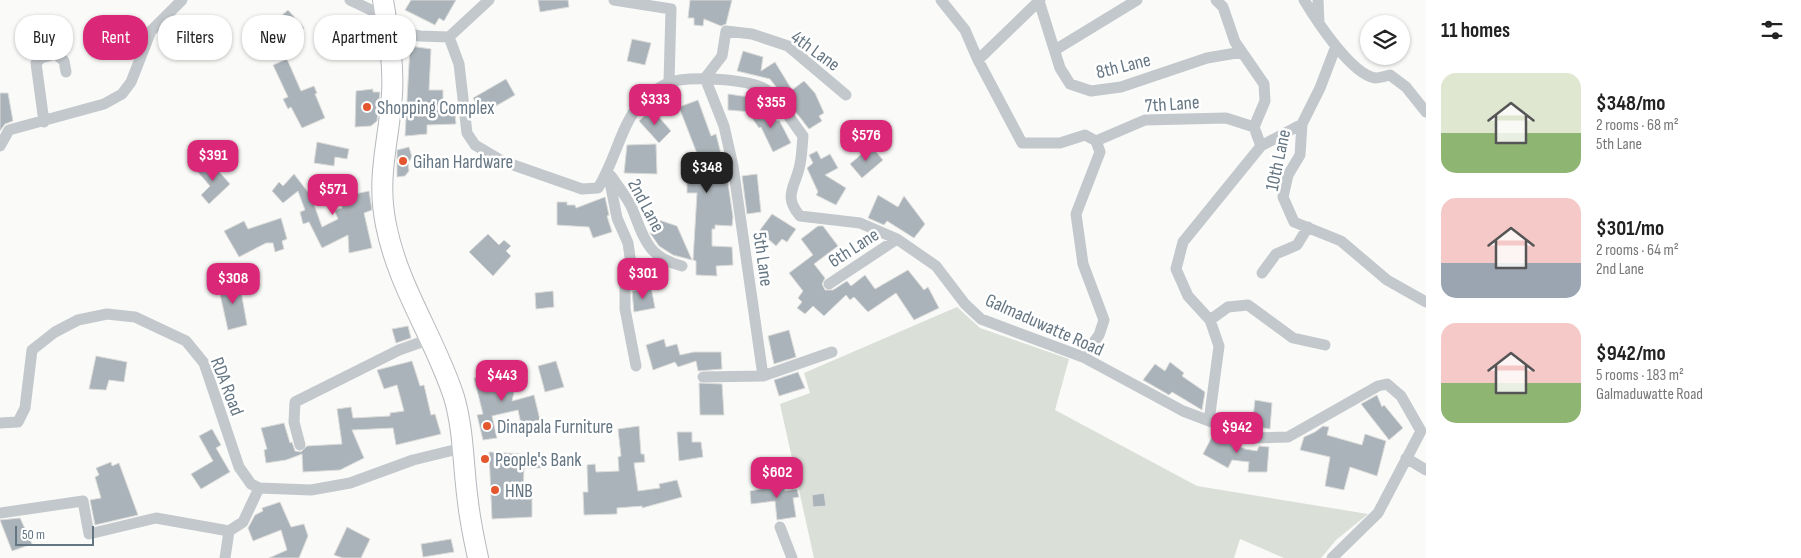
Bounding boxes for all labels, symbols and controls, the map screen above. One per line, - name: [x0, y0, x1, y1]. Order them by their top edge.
- chip: Buy: [15, 15, 73, 60]
- chip: Rent: [83, 15, 148, 60]
- chip: Filters: [158, 15, 232, 60]
- chip: New: [242, 15, 304, 60]
- chip: Apartment: [314, 15, 416, 60]
- map controls: [1360, 15, 1410, 65]
- button: layers: [1360, 15, 1410, 65]
- icon: filters: [1758, 16, 1786, 44]
- text: 11 homes: [1441, 18, 1510, 43]
- street label: 4th Lane: [786, 26, 844, 77]
- street label: 8th Lane: [1094, 49, 1153, 84]
- pin: $333: [625, 84, 685, 126]
- pin: $355: [741, 86, 801, 129]
- text: $333: [640, 90, 670, 109]
- street label: 7th Lane: [1144, 91, 1200, 118]
- text: $348/mo: [1596, 91, 1665, 116]
- text: $355: [756, 93, 786, 112]
- icon: home: [1481, 93, 1541, 153]
- place label: Shopping Complex: [377, 97, 494, 120]
- marker: Shopping Complex: [361, 101, 373, 113]
- text: 2 rooms · 68 m²: [1596, 116, 1679, 135]
- pin: $576: [836, 120, 896, 162]
- text: $576: [851, 126, 881, 145]
- street label: 10th Lane: [1261, 128, 1296, 193]
- text: 5th Lane: [1596, 135, 1642, 154]
- pin: $391: [183, 140, 243, 182]
- text: $391: [198, 146, 228, 165]
- place label: Gihan Hardware: [413, 151, 513, 174]
- pin: $348: [677, 152, 737, 194]
- marker: Gihan Hardware: [397, 155, 409, 167]
- text: $348: [692, 158, 722, 177]
- pin: $571: [303, 174, 363, 216]
- street label: 2nd Lane: [622, 175, 669, 236]
- text: $571: [319, 180, 347, 199]
- text: $301/mo: [1596, 216, 1664, 241]
- icon: home: [1481, 218, 1541, 278]
- street label: 6th Lane: [824, 224, 883, 273]
- street label: 5th Lane: [747, 231, 778, 288]
- text: 2 rooms · 64 m²: [1596, 241, 1679, 260]
- pin: $301: [613, 258, 673, 300]
- text: 2nd Lane: [1596, 260, 1644, 279]
- pin: $308: [203, 262, 263, 305]
- text: $301: [628, 264, 658, 283]
- text: $308: [218, 269, 248, 288]
- street label: Galmaduwatte Road: [982, 289, 1107, 362]
- text: $942/mo: [1596, 341, 1666, 366]
- icon: home: [1481, 343, 1541, 403]
- street label: RDA Road: [205, 354, 248, 419]
- pin: $443: [472, 360, 532, 402]
- text: $443: [487, 366, 517, 385]
- text: 5 rooms · 183 m²: [1596, 366, 1684, 385]
- text: Galmaduwatte Road: [1596, 385, 1703, 404]
- pin: $942: [1207, 412, 1267, 454]
- place label: Dinapala Furniture: [497, 416, 613, 439]
- text: $942: [1222, 418, 1252, 437]
- marker: Dinapala Furniture: [481, 420, 493, 432]
- place label: People's Bank: [495, 449, 582, 472]
- marker: People's Bank: [479, 453, 491, 465]
- pin: $602: [747, 456, 807, 499]
- text: $602: [762, 463, 792, 482]
- place label: HNB: [505, 480, 533, 503]
- marker: HNB: [489, 484, 501, 496]
- scale bar: [15, 523, 94, 546]
- text: 50 m: [22, 526, 45, 543]

